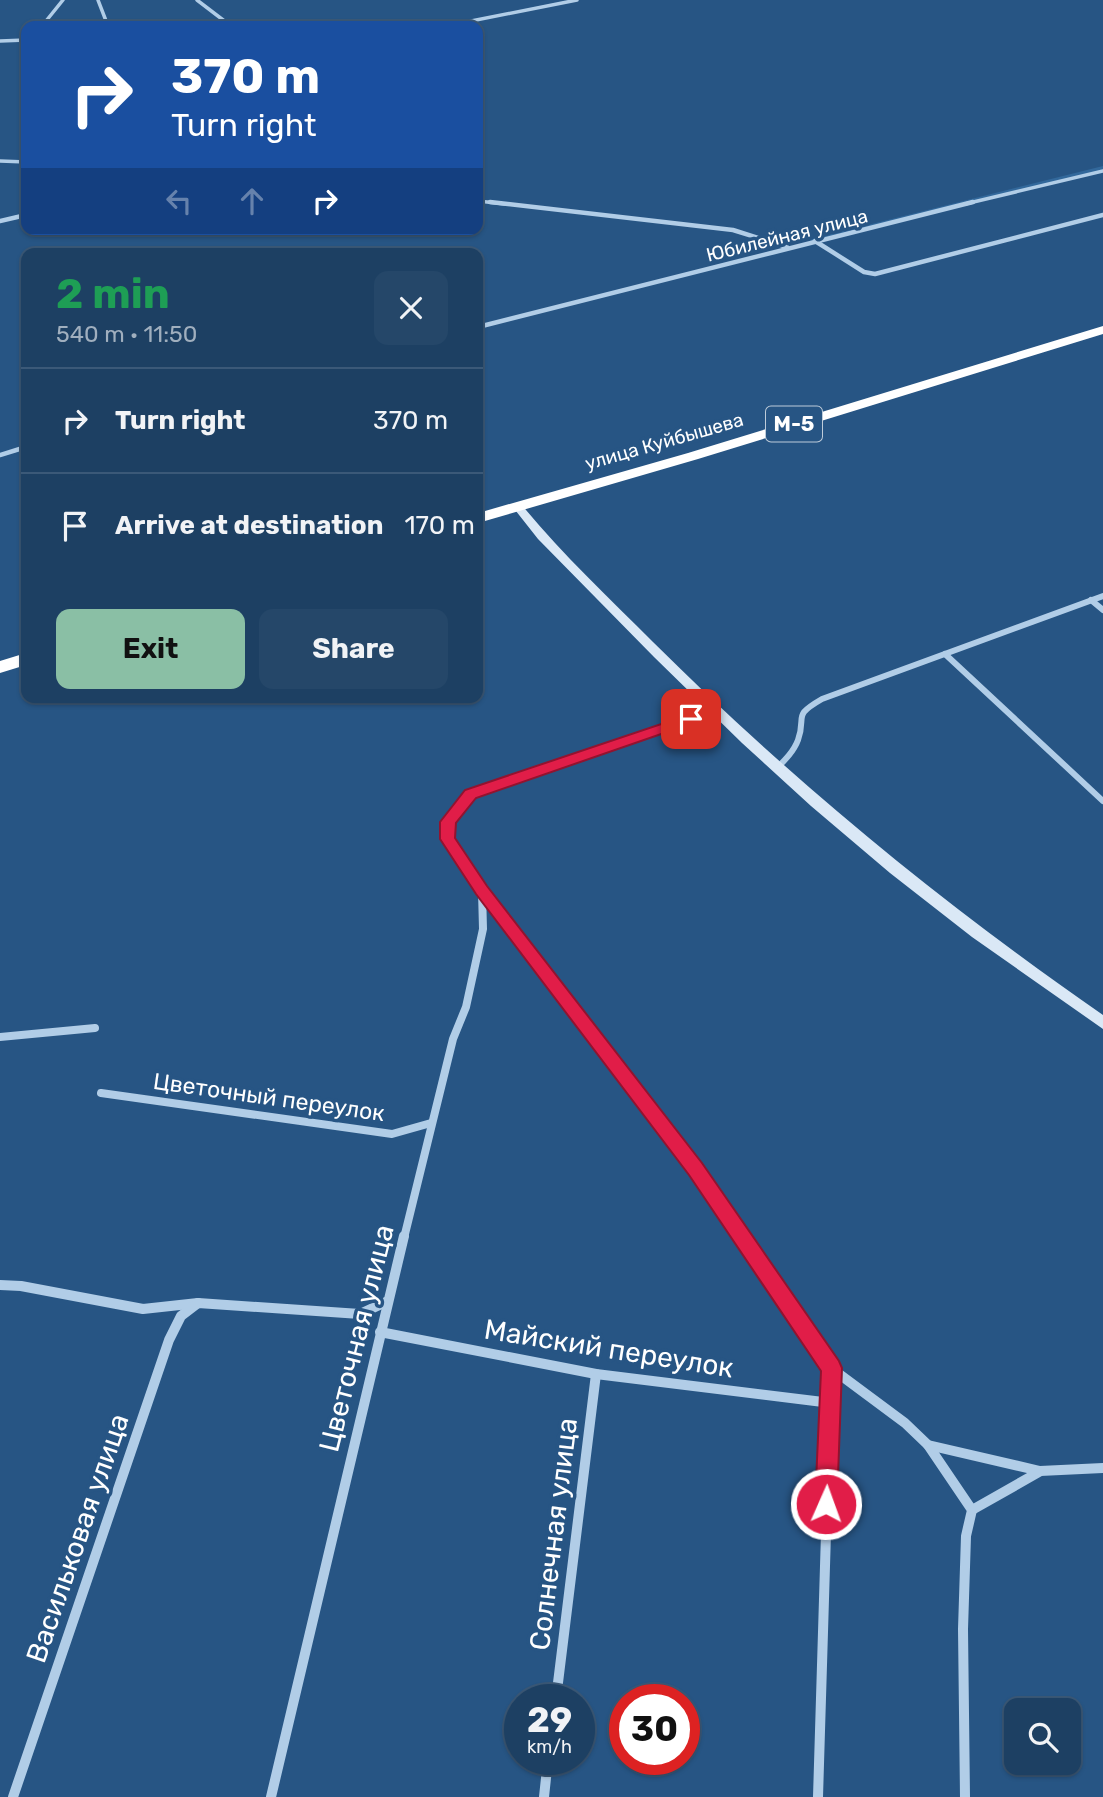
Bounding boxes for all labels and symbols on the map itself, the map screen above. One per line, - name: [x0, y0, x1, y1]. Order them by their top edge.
- street label: Юбилейная улица: [704, 204, 870, 267]
- road number: М-5: [766, 406, 822, 442]
- street label: улица Куйбышева: [582, 408, 746, 475]
- pin: [661, 689, 721, 749]
- street label: Цветочный переулок: [151, 1067, 387, 1127]
- street label: Цветочная улица: [312, 1221, 401, 1455]
- street label: Майский переулок: [482, 1312, 736, 1385]
- street label: Васильковая улица: [19, 1409, 136, 1667]
- street label: Солнечная улица: [523, 1416, 584, 1652]
- position arrow: [789, 1467, 863, 1541]
- speed limit sign: 30: [609, 1684, 700, 1775]

